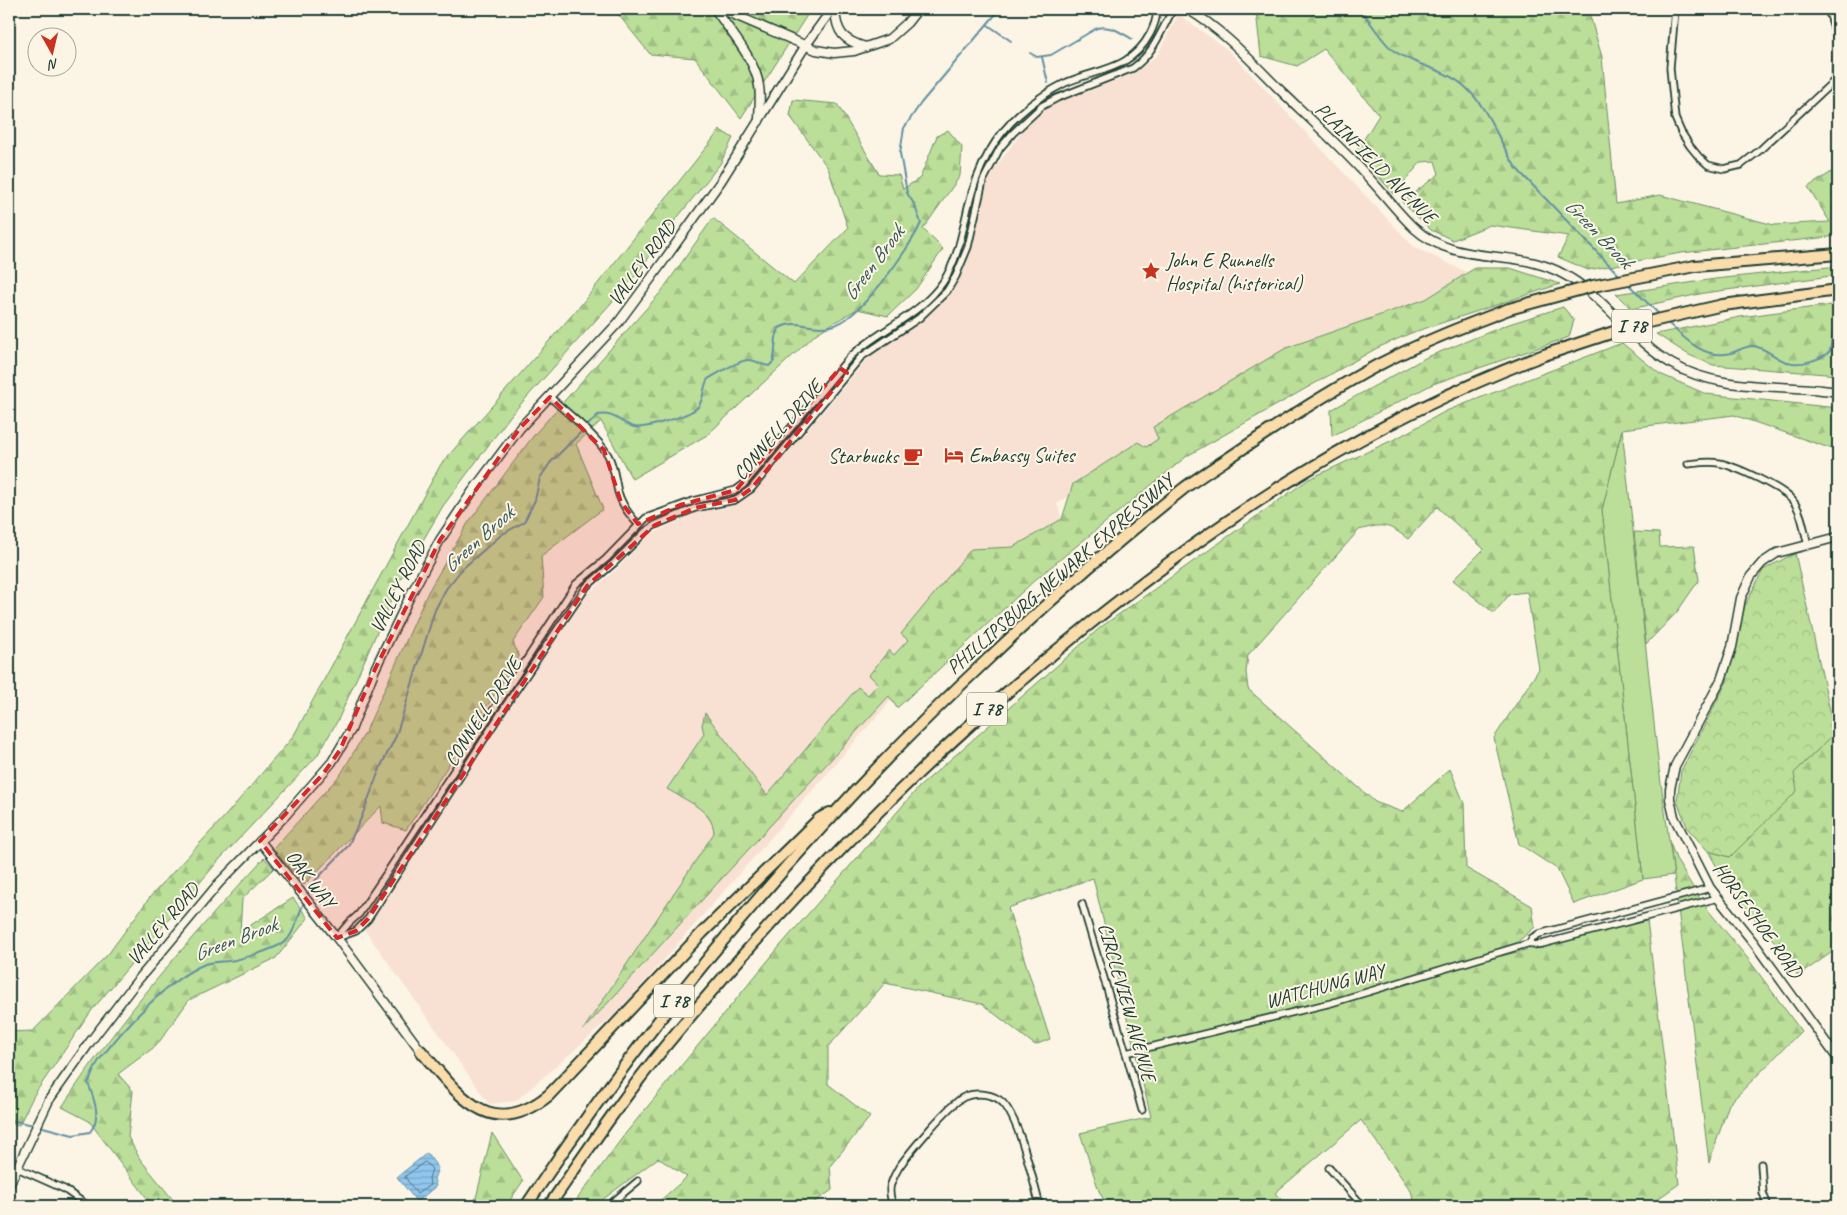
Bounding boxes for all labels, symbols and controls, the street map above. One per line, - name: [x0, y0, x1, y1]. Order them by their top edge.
- north arrow: [28, 28, 78, 78]
- text: N: [46, 55, 59, 74]
- street label: PLAINFIELD AVENUE: [1310, 97, 1444, 231]
- water label: Green Brook: [1560, 193, 1641, 276]
- street label: VALLEY ROAD: [602, 213, 683, 311]
- water label: Green Brook: [837, 218, 911, 305]
- place label: John E Runnells Hospital (historical): [1165, 248, 1304, 296]
- place icon: John E Runnells Hospital (historical): [1140, 260, 1162, 282]
- road number: I 78: [1612, 310, 1652, 342]
- street label: CONNELL DRIVE: [728, 373, 830, 485]
- place label: Embassy Suites: [969, 443, 1076, 468]
- place label: Starbucks: [828, 444, 900, 469]
- hotel icon: Embassy Suites: [943, 444, 965, 466]
- cafe icon: Starbucks: [902, 445, 924, 467]
- street label: PHILLIPSBURG-NEWARK EXPRESSWAY: [941, 467, 1181, 680]
- water label: Green Brook: [437, 498, 521, 578]
- street label: VALLEY ROAD: [364, 535, 433, 637]
- street label: CONNELL DRIVE: [439, 651, 529, 771]
- road number: I 78: [967, 692, 1007, 726]
- street label: OAK WAY: [280, 845, 343, 916]
- street label: HORSESHOE ROAD: [1708, 857, 1809, 984]
- street label: VALLEY ROAD: [121, 876, 206, 970]
- water label: Green Brook: [190, 910, 283, 967]
- street label: CIRCLEVIEW AVENUE: [1092, 920, 1162, 1087]
- street label: WATCHUNG WAY: [1263, 957, 1390, 1014]
- road number: I 78: [654, 984, 694, 1018]

